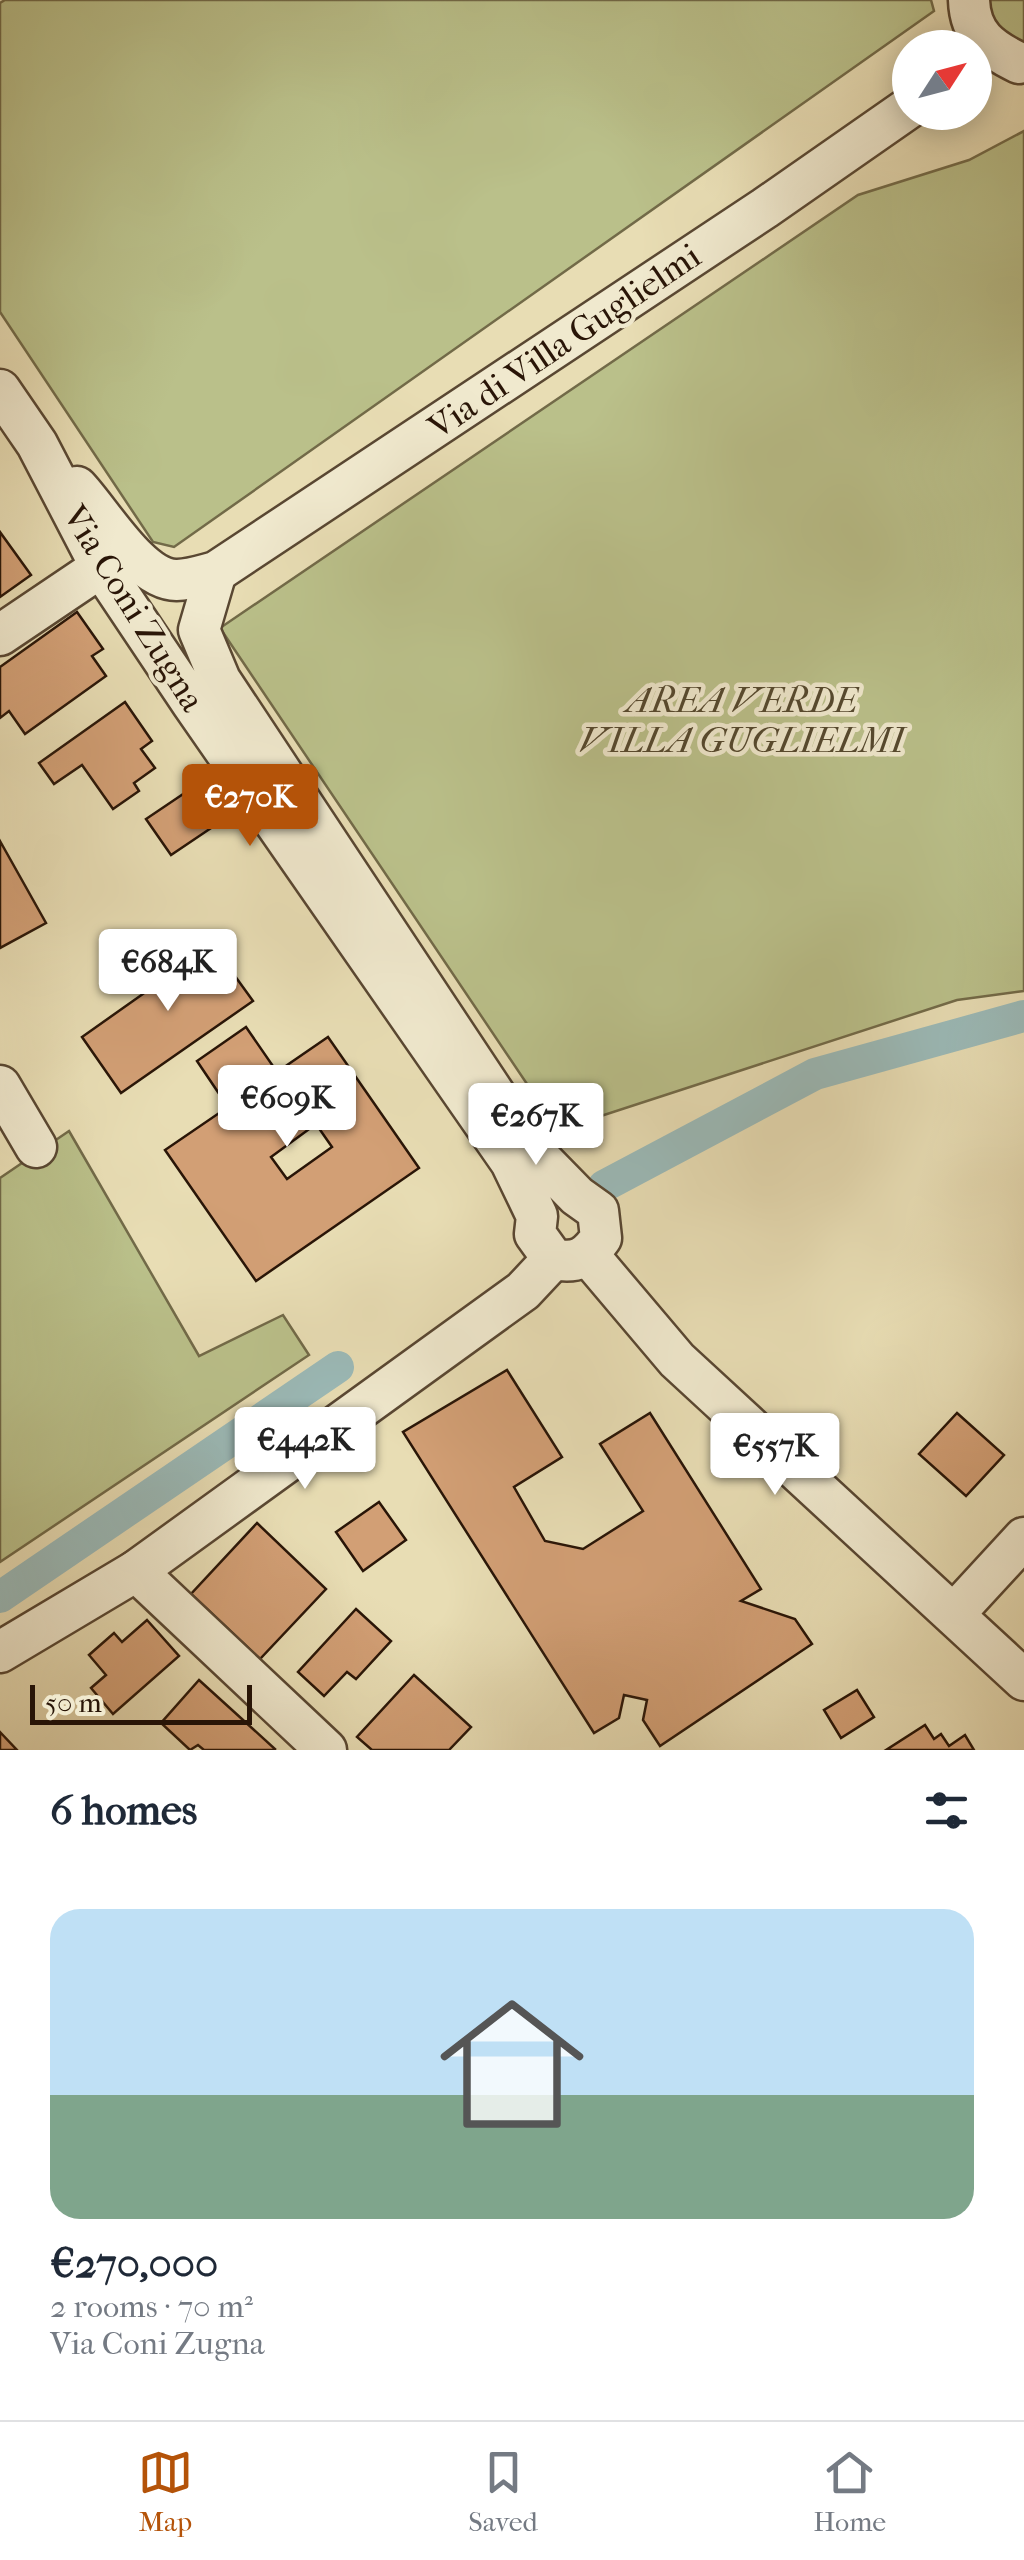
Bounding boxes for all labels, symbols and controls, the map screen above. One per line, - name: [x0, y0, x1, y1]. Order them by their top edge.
- north arrow: [892, 30, 992, 130]
- map controls: [892, 30, 992, 130]
- street label: Via di Villa Guglielmi: [420, 235, 708, 448]
- street label: Via Coni Zugna: [53, 497, 214, 719]
- park label: AREA VERDE VILLA GUGLIELMI: [580, 680, 909, 761]
- pin: €270K: [180, 764, 320, 849]
- text: €270K: [204, 778, 296, 815]
- pin: €684K: [98, 929, 238, 1014]
- text: €684K: [121, 943, 215, 980]
- pin: €609K: [217, 1065, 357, 1150]
- text: €609K: [240, 1079, 334, 1116]
- pin: €267K: [466, 1083, 606, 1168]
- text: €267K: [490, 1097, 582, 1134]
- pin: €442K: [235, 1407, 375, 1492]
- pin: €557K: [705, 1413, 845, 1498]
- text: €442K: [257, 1421, 353, 1458]
- text: €557K: [732, 1427, 818, 1464]
- scale bar: [30, 1680, 252, 1724]
- text: 50 m: [45, 1686, 102, 1719]
- icon: filters: [919, 1783, 974, 1838]
- text: 6 homes: [50, 1786, 197, 1835]
- icon: home: [422, 1974, 602, 2154]
- text: €270,000: [50, 2239, 218, 2288]
- text: 2 rooms · 70 m²: [50, 2288, 253, 2325]
- text: Via Coni Zugna: [50, 2325, 265, 2362]
- tab: Map: [138, 2445, 193, 2538]
- tab: Saved: [468, 2445, 538, 2538]
- tab: Home: [813, 2445, 886, 2538]

